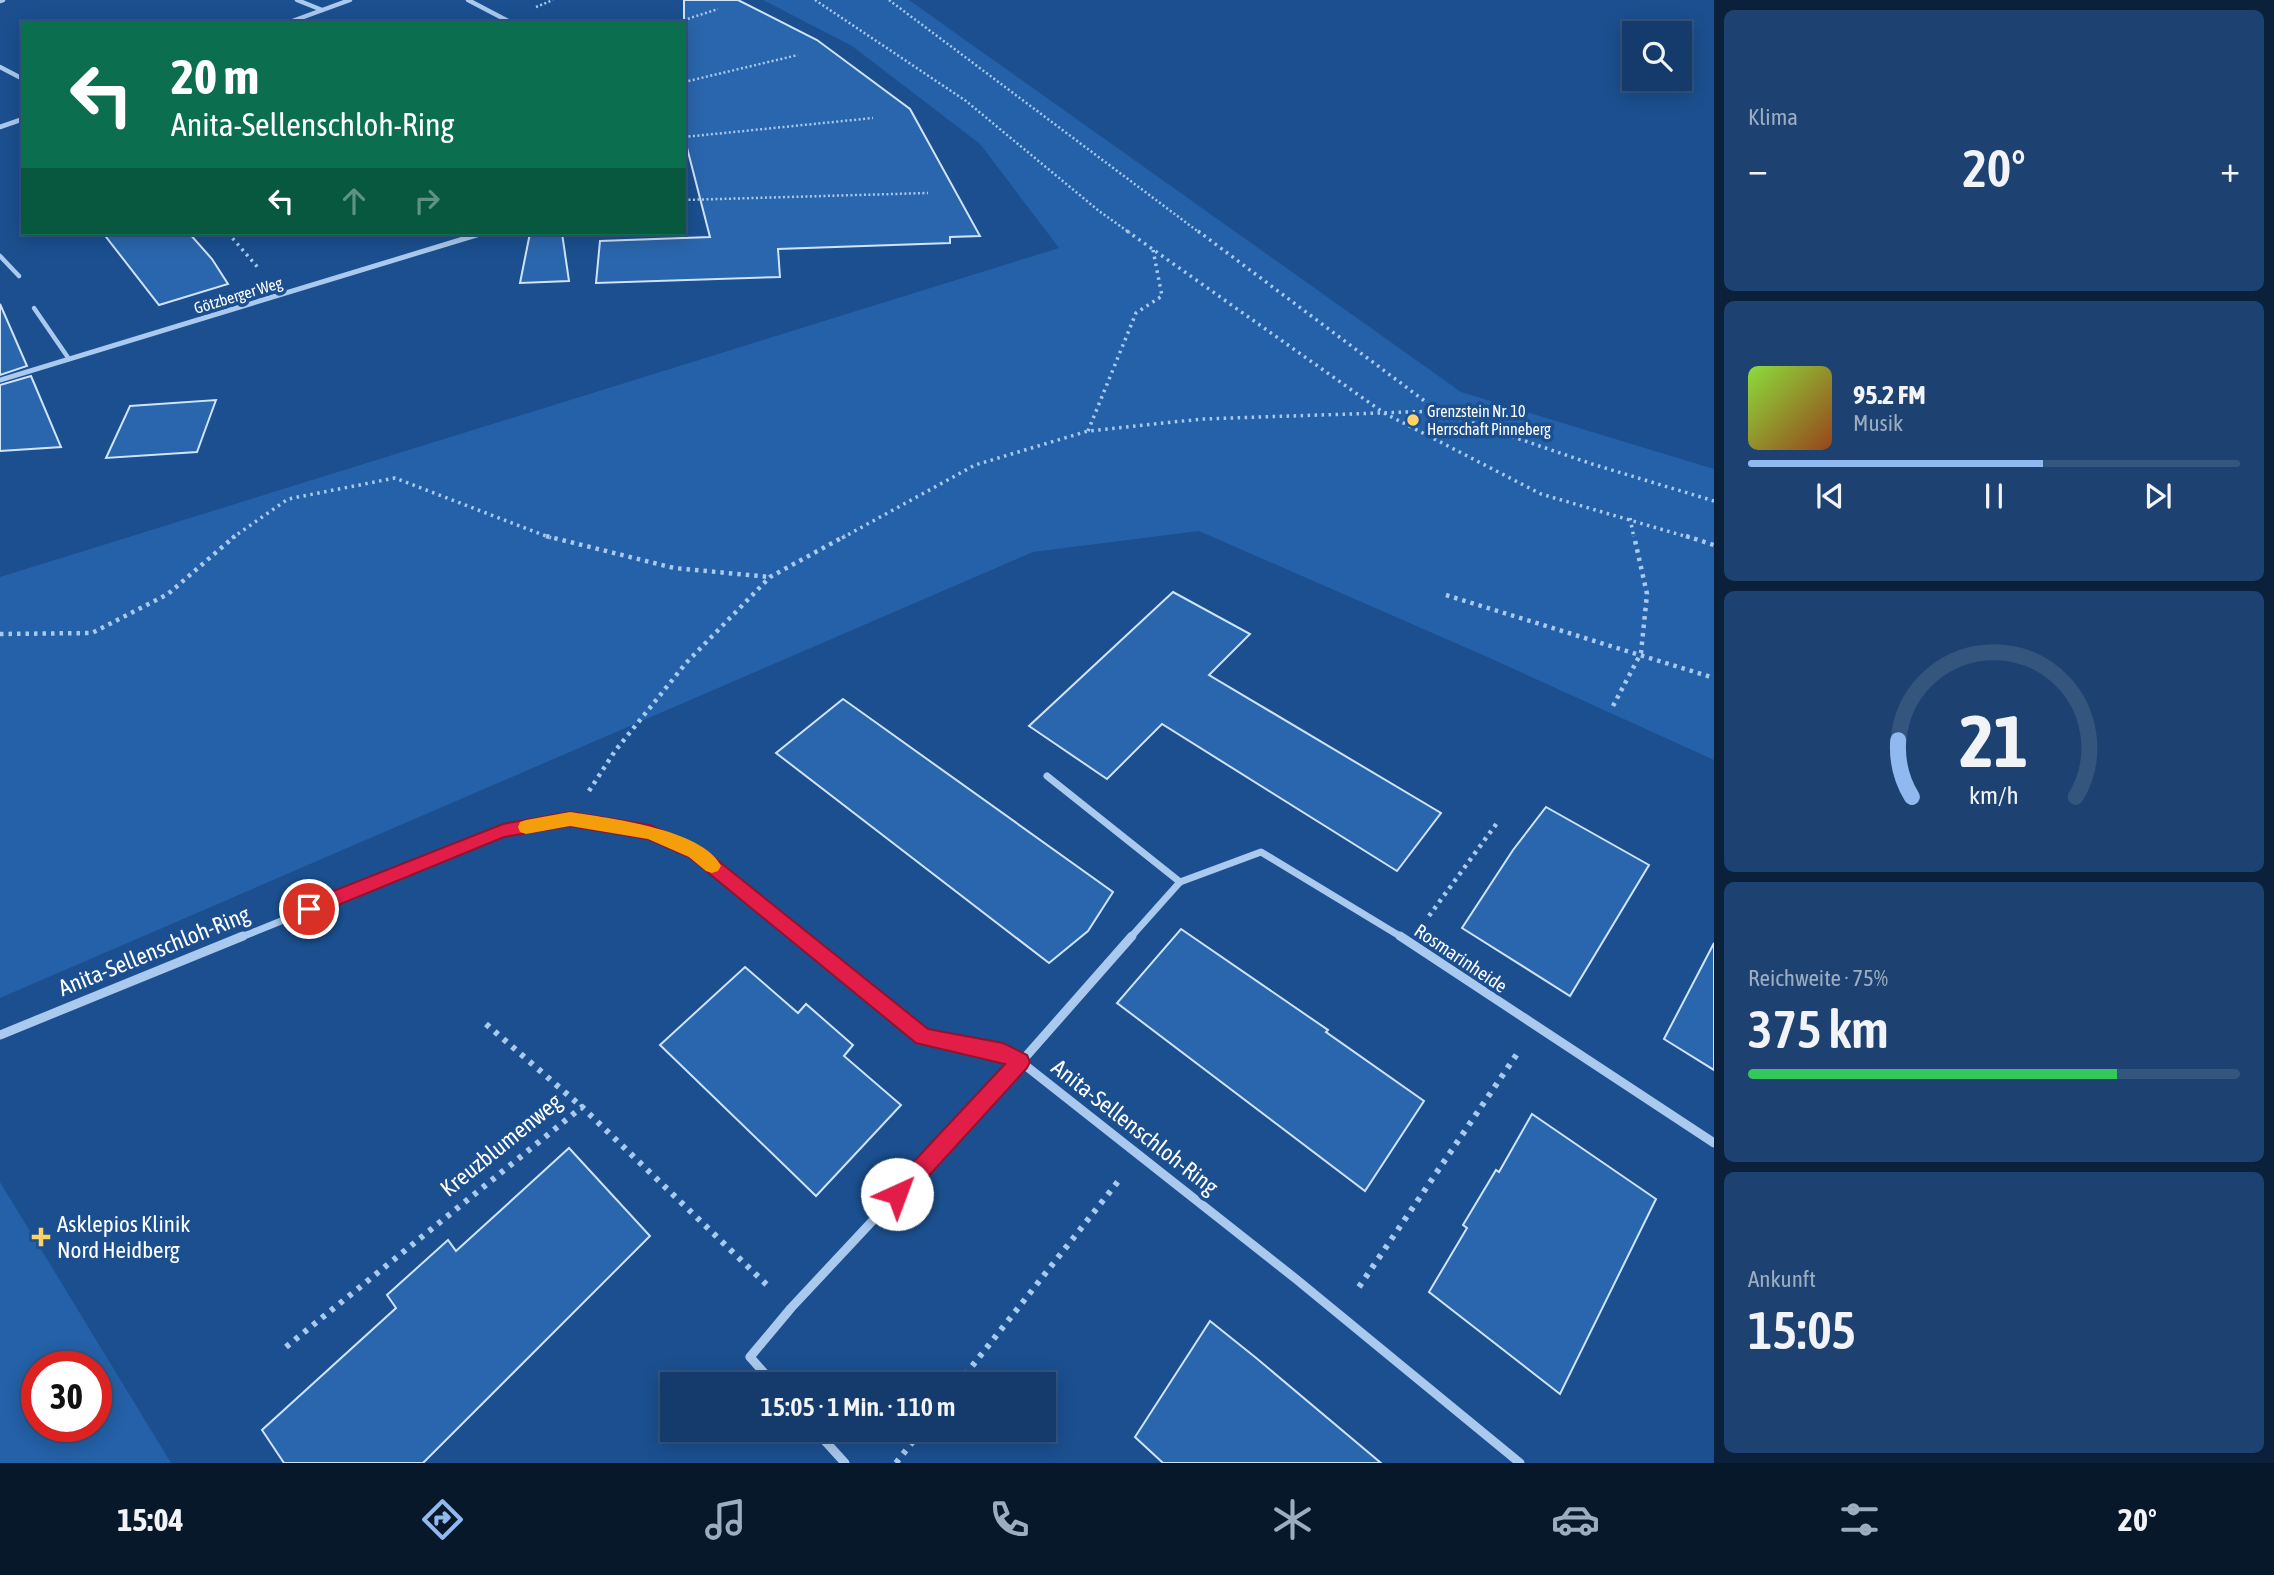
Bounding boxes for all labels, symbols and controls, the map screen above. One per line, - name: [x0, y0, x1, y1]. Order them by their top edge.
- map controls: [1622, 21, 1692, 91]
- button: search: [1622, 21, 1692, 91]
- text: 20 m: [171, 48, 259, 104]
- icon: left: [56, 49, 147, 140]
- text: Klima: [1748, 104, 1798, 130]
- text: Anita-Sellenschloh-Ring: [171, 106, 454, 143]
- text: 20°: [1962, 138, 2026, 198]
- text: −: [1748, 147, 1768, 190]
- text: +: [2220, 147, 2240, 190]
- icon: left: [262, 182, 300, 220]
- icon: ahead: [335, 182, 373, 220]
- icon: right: [408, 182, 446, 220]
- street label: Götzberger Weg: [192, 273, 285, 318]
- text: 95.2 FM: [1853, 380, 1926, 410]
- place label: Grenzstein Nr. 10 Herrschaft Pinneberg: [1427, 402, 1551, 439]
- text: Musik: [1853, 410, 1903, 436]
- marker: Grenzstein Nr. 10 Herrschaft Pinneberg: [1405, 412, 1421, 428]
- icon: previous: [1811, 477, 1849, 515]
- icon: pause: [1975, 477, 2013, 515]
- icon: next: [2139, 477, 2177, 515]
- text: 21: [1960, 700, 2028, 783]
- text: km/h: [1969, 781, 2019, 809]
- pin: [279, 879, 339, 939]
- icon: arrive: [290, 890, 328, 928]
- street label: Anita-Sellenschloh-Ring: [55, 901, 253, 1001]
- street label: Rosmarinheide: [1411, 919, 1511, 997]
- text: Reichweite · 75%: [1748, 965, 1888, 991]
- text: 375 km: [1748, 999, 1889, 1059]
- street label: Anita-Sellenschloh-Ring: [1047, 1054, 1223, 1200]
- street label: Kreuzblumenweg: [435, 1088, 567, 1202]
- position arrow: [860, 1157, 934, 1231]
- place label: Asklepios Klinik Nord Heidberg: [57, 1211, 190, 1263]
- marker: Asklepios Klinik Nord Heidberg: [31, 1227, 51, 1247]
- text: Ankunft: [1748, 1266, 1816, 1292]
- text: 15:05: [1748, 1300, 1856, 1360]
- speed limit sign: 30: [21, 1351, 112, 1442]
- text: 15:05 · 1 Min. · 110 m: [761, 1392, 955, 1422]
- icon: directions: [418, 1495, 467, 1544]
- icon: music: [701, 1495, 750, 1544]
- icon: phone: [985, 1495, 1034, 1544]
- icon: climate: [1268, 1495, 1317, 1544]
- icon: car: [1551, 1495, 1600, 1544]
- icon: filters: [1835, 1495, 1884, 1544]
- text: 15:04: [117, 1501, 184, 1538]
- text: 20°: [2118, 1501, 2157, 1538]

